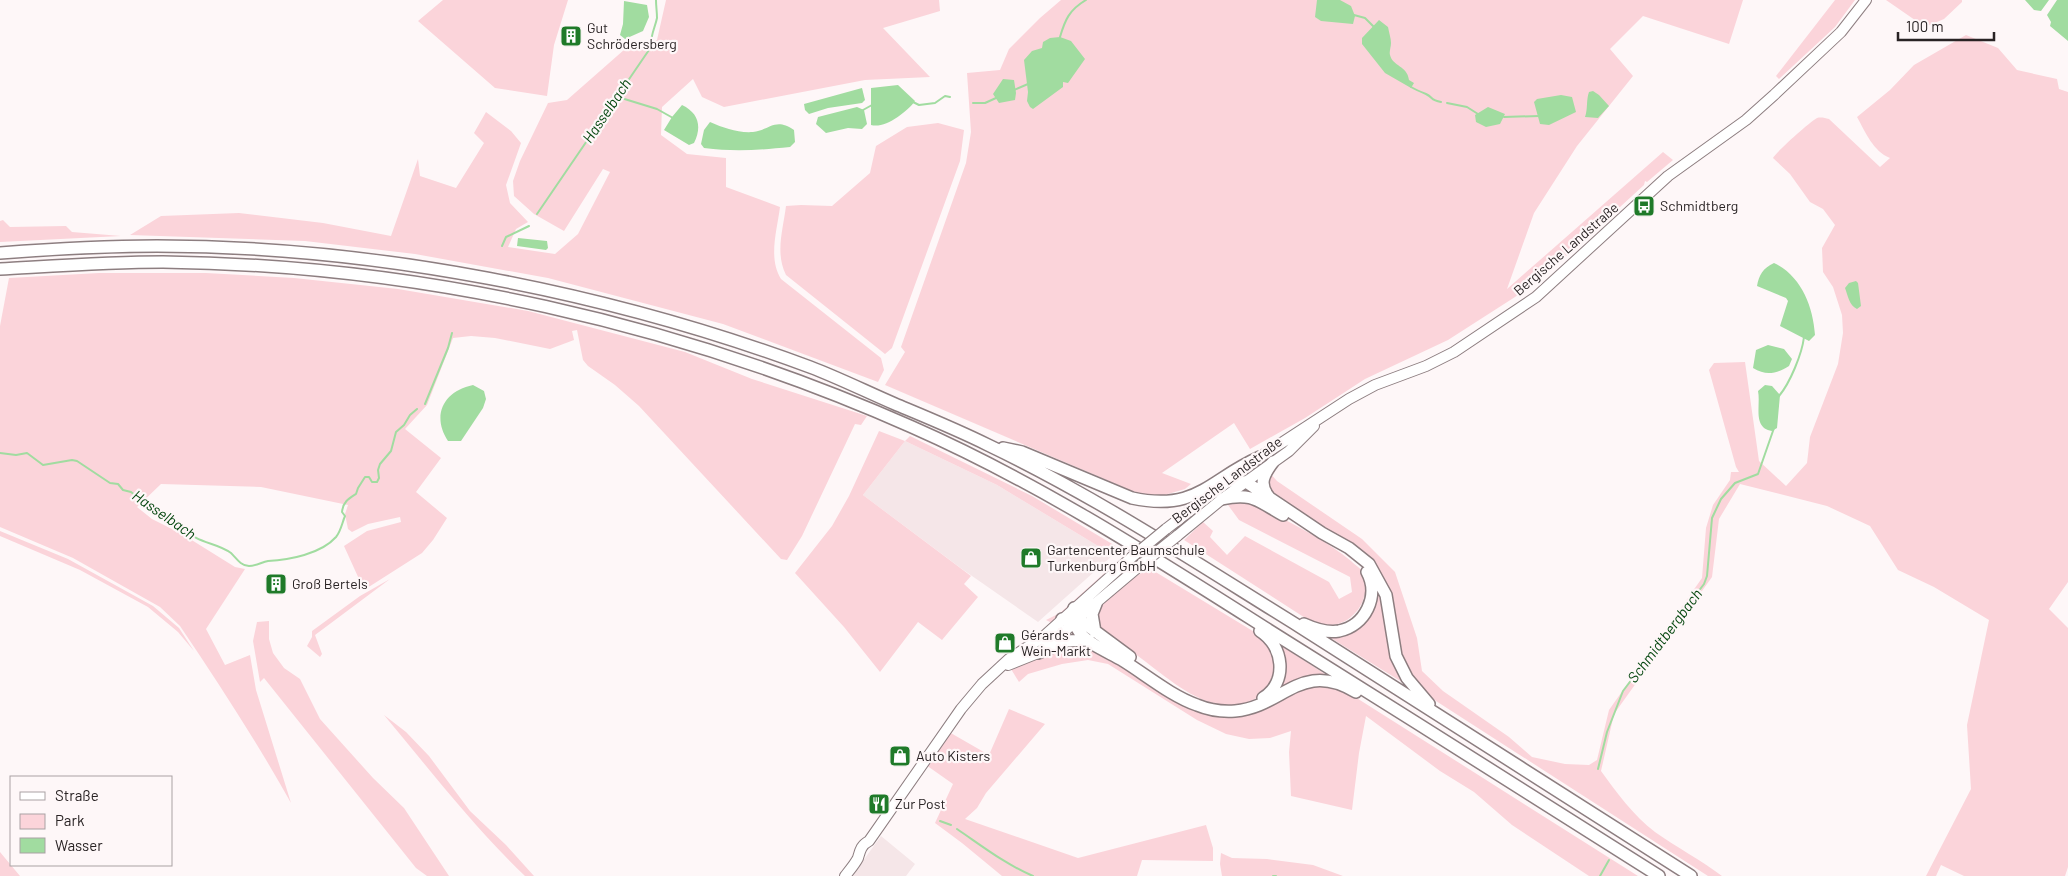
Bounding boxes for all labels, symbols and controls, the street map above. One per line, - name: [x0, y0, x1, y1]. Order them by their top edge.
- scale bar: [1898, 10, 1994, 42]
- text: 100 m: [1906, 17, 1944, 35]
- place label: Gut Schrödersberg: [587, 19, 677, 52]
- building icon: Gut Schrödersberg: [559, 24, 583, 48]
- water label: Hasselbach: [578, 75, 634, 146]
- bus stop icon: Schmidtberg: [1632, 194, 1656, 218]
- place label: Schmidtberg: [1660, 197, 1738, 214]
- street label: Bergische Landstraße: [1510, 198, 1622, 299]
- street label: Bergische Landstraße: [1168, 433, 1285, 527]
- water label: Hasselbach: [129, 486, 200, 543]
- place label: Gartencenter Baumschule Turkenburg GmbH: [1047, 541, 1205, 574]
- shop icon: Gartencenter Baumschule Turkenburg GmbH: [1019, 546, 1043, 570]
- building icon: Groß Bertels: [264, 572, 288, 596]
- place label: Groß Bertels: [292, 575, 368, 592]
- water label: Schmidtbergbach: [1623, 585, 1705, 686]
- place label: Gérards Wein-Markt: [1021, 626, 1091, 659]
- shop icon: Gérards Wein-Markt: [993, 631, 1017, 655]
- shop icon: Auto Kisters: [888, 744, 912, 768]
- place label: Auto Kisters: [916, 747, 991, 764]
- legend: [10, 776, 172, 866]
- text: Straße: [55, 786, 99, 804]
- restaurant icon: Zur Post: [867, 792, 891, 816]
- place label: Zur Post: [895, 795, 946, 812]
- text: Park: [55, 811, 85, 829]
- text: Wasser: [55, 836, 103, 854]

